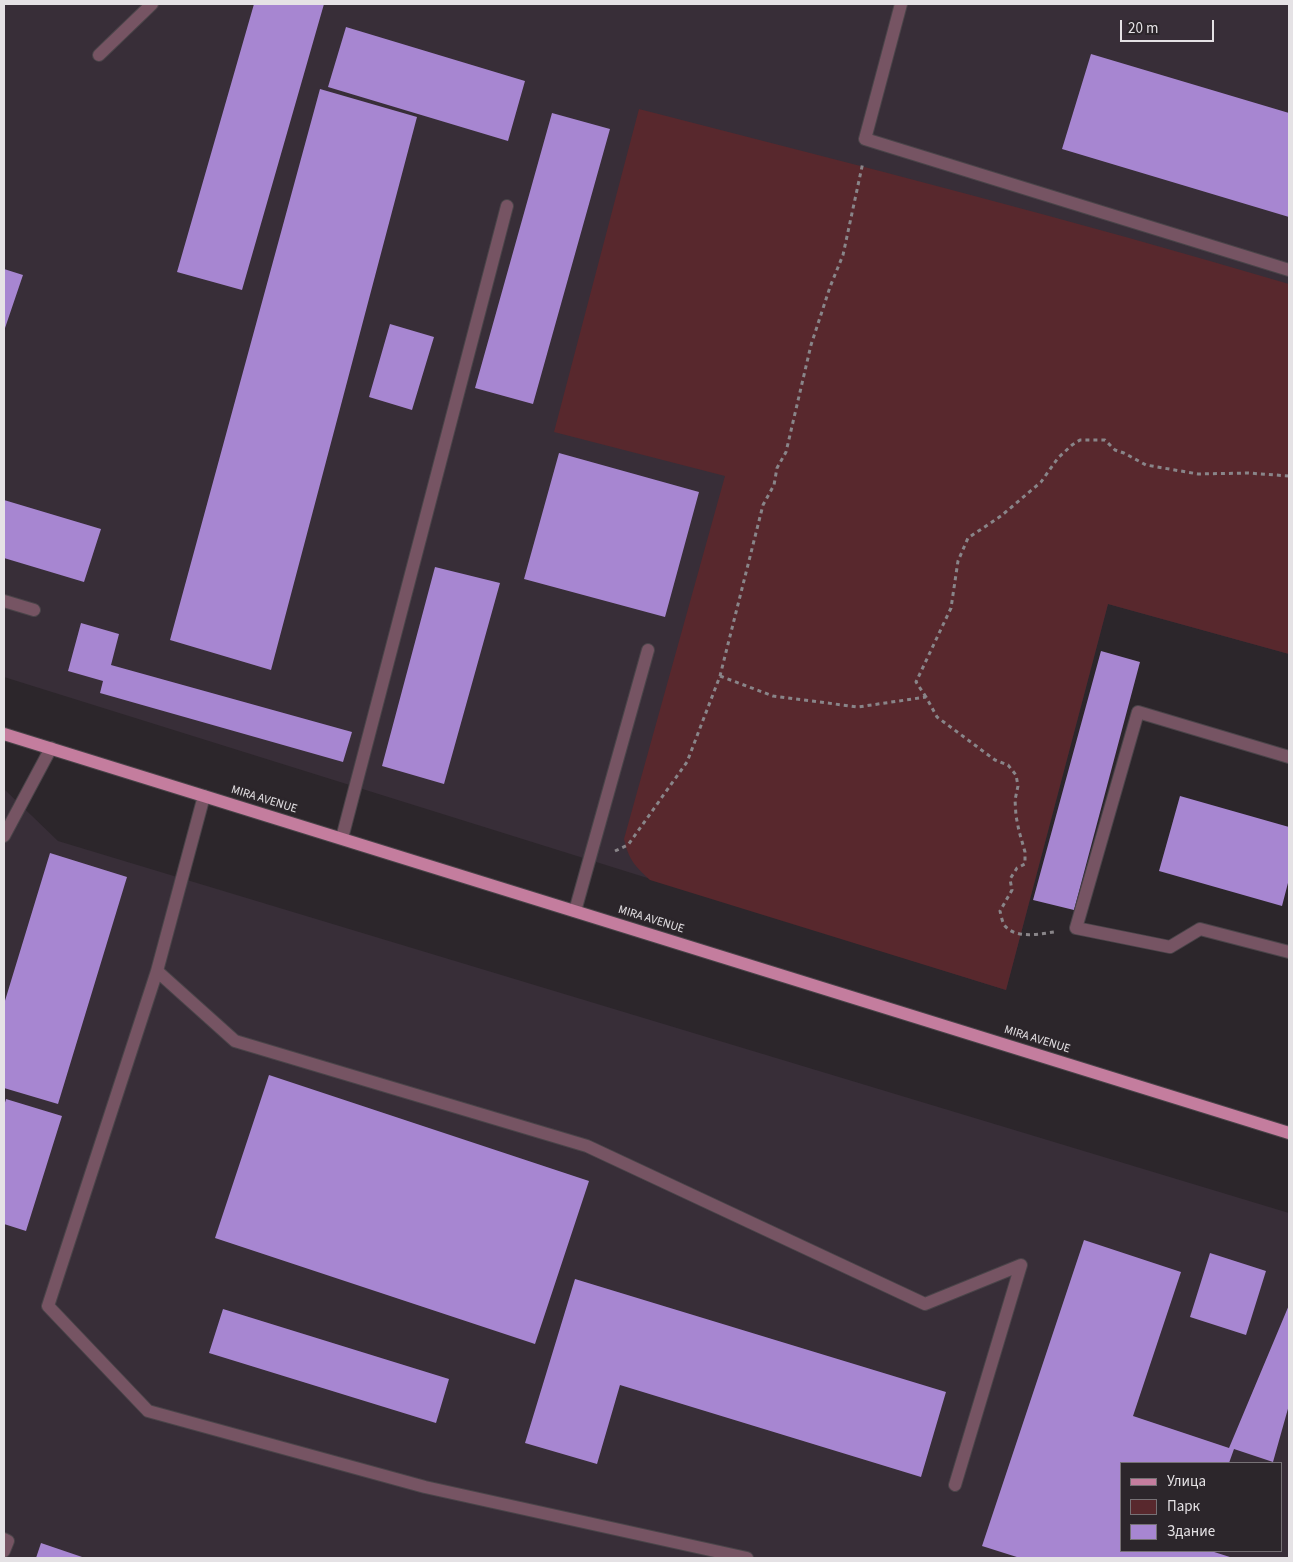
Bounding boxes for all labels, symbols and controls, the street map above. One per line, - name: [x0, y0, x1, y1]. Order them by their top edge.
- scale bar: [1123, 10, 1217, 42]
- text: 20 m: [1128, 18, 1158, 39]
- street label: MIRA AVENUE: [229, 783, 299, 817]
- street label: MIRA AVENUE: [616, 903, 686, 937]
- street label: MIRA AVENUE: [1002, 1023, 1072, 1057]
- legend: [1120, 1462, 1283, 1552]
- text: Улица: [1167, 1471, 1206, 1492]
- text: Парк: [1167, 1496, 1200, 1517]
- text: Здание: [1167, 1521, 1215, 1542]

